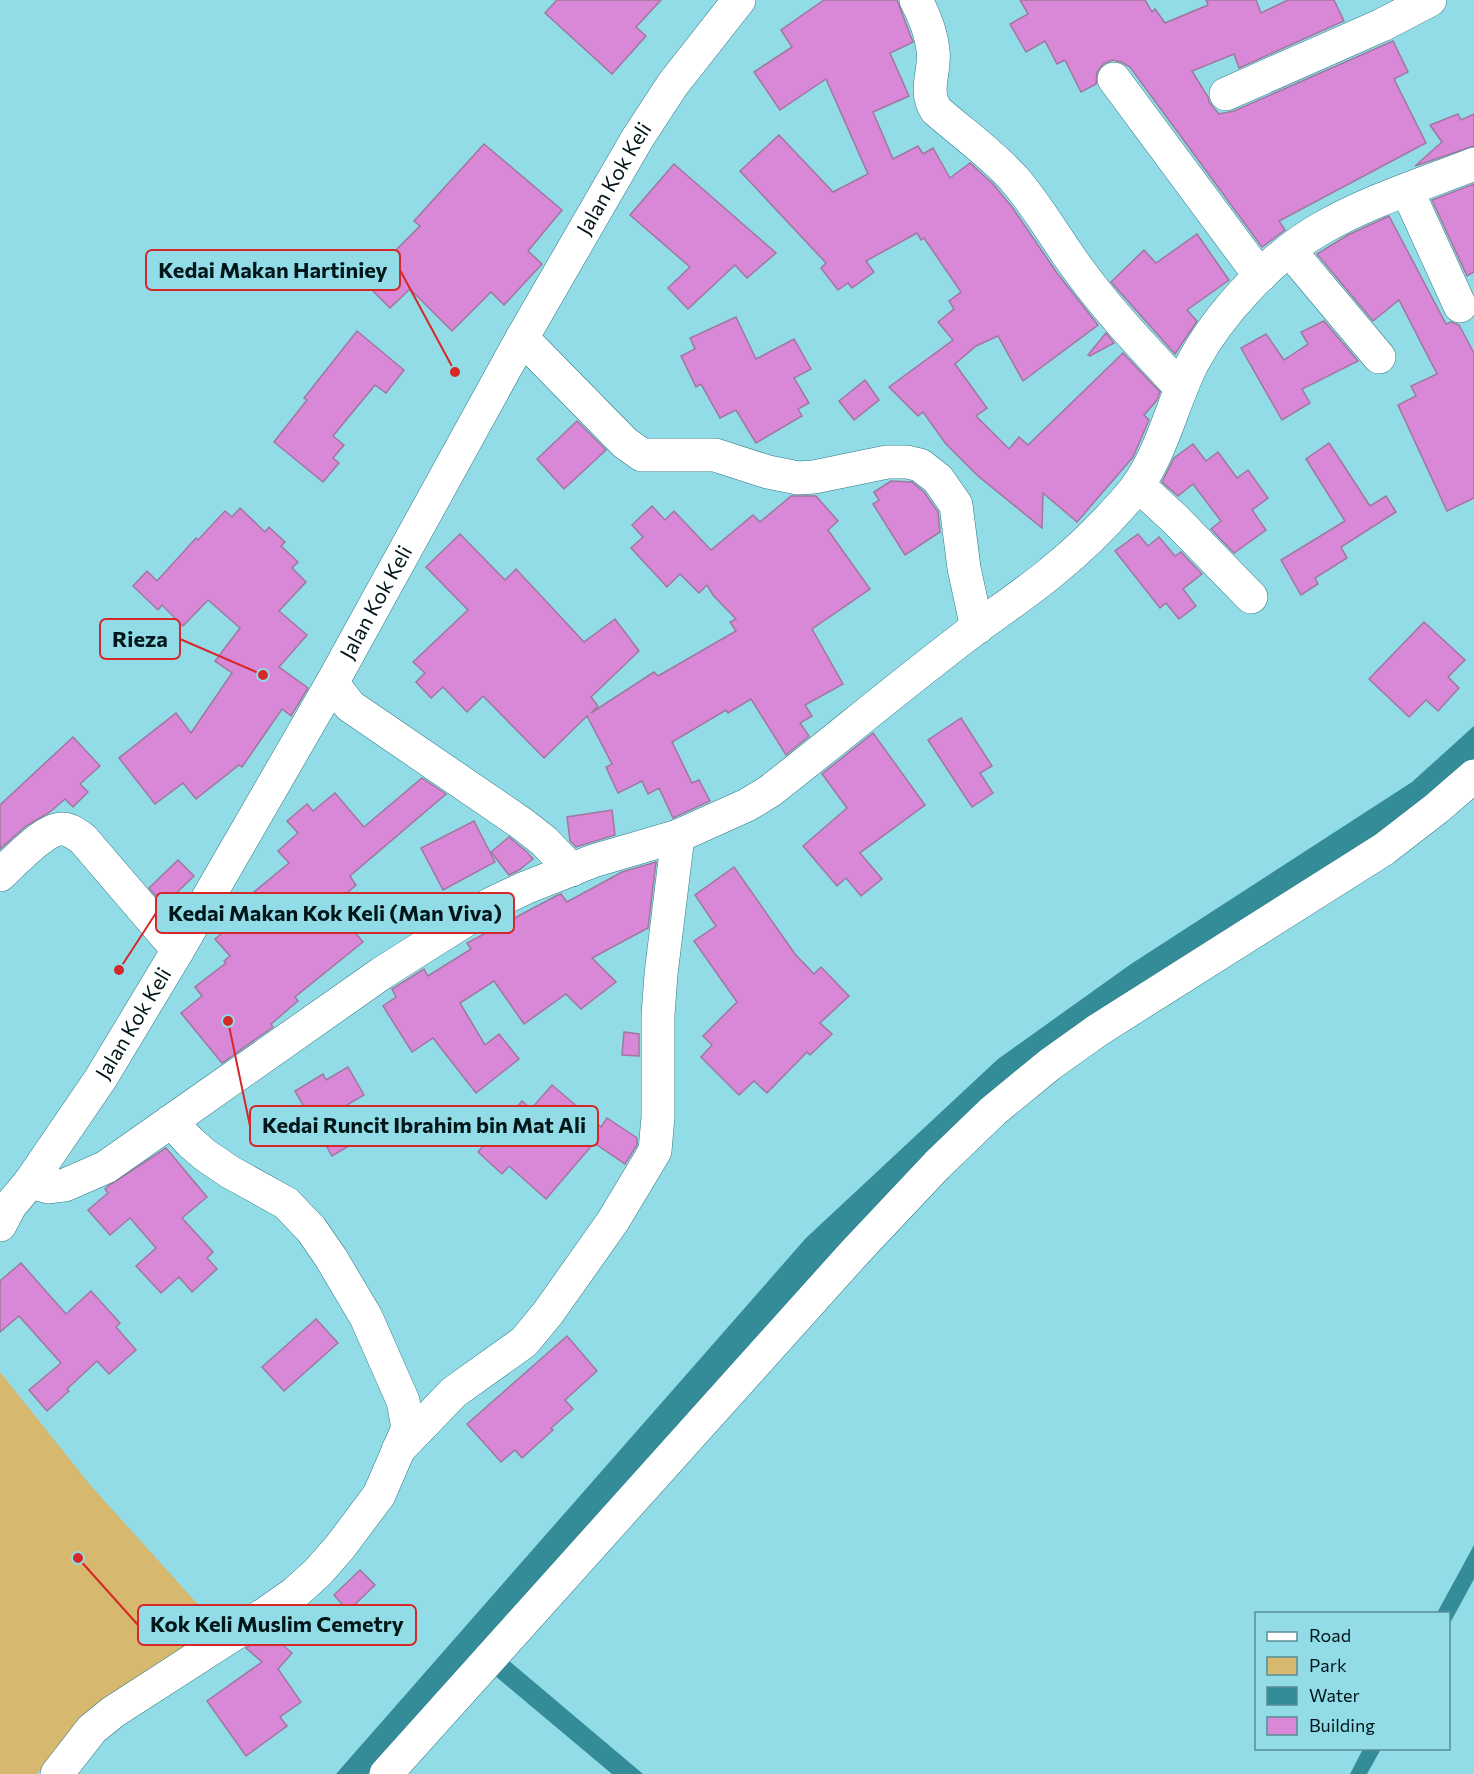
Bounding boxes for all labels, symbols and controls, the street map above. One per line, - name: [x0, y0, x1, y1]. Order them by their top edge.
- street label: Jalan Kok Keli: [570, 117, 656, 239]
- callout: Kedai Makan Hartiniey: [146, 250, 400, 290]
- text: Kedai Makan Hartiniey: [158, 256, 388, 283]
- street label: Jalan Kok Keli: [334, 541, 416, 663]
- callout: Rieza: [100, 619, 180, 659]
- text: Rieza: [112, 625, 168, 652]
- callout: Kedai Makan Kok Keli (Man Viva): [156, 893, 514, 933]
- text: Kedai Makan Kok Keli (Man Viva): [168, 899, 502, 926]
- street label: Jalan Kok Keli: [89, 962, 176, 1083]
- callout: Kedai Runcit Ibrahim bin Mat Ali: [250, 1106, 598, 1146]
- text: Kedai Runcit Ibrahim bin Mat Ali: [262, 1111, 586, 1138]
- callout: Kok Keli Muslim Cemetry: [138, 1605, 416, 1645]
- text: Kok Keli Muslim Cemetry: [150, 1610, 404, 1637]
- legend: [1255, 1612, 1450, 1750]
- text: Road: [1309, 1624, 1351, 1646]
- text: Park: [1309, 1654, 1347, 1676]
- text: Water: [1309, 1684, 1360, 1706]
- text: Building: [1309, 1714, 1375, 1736]

